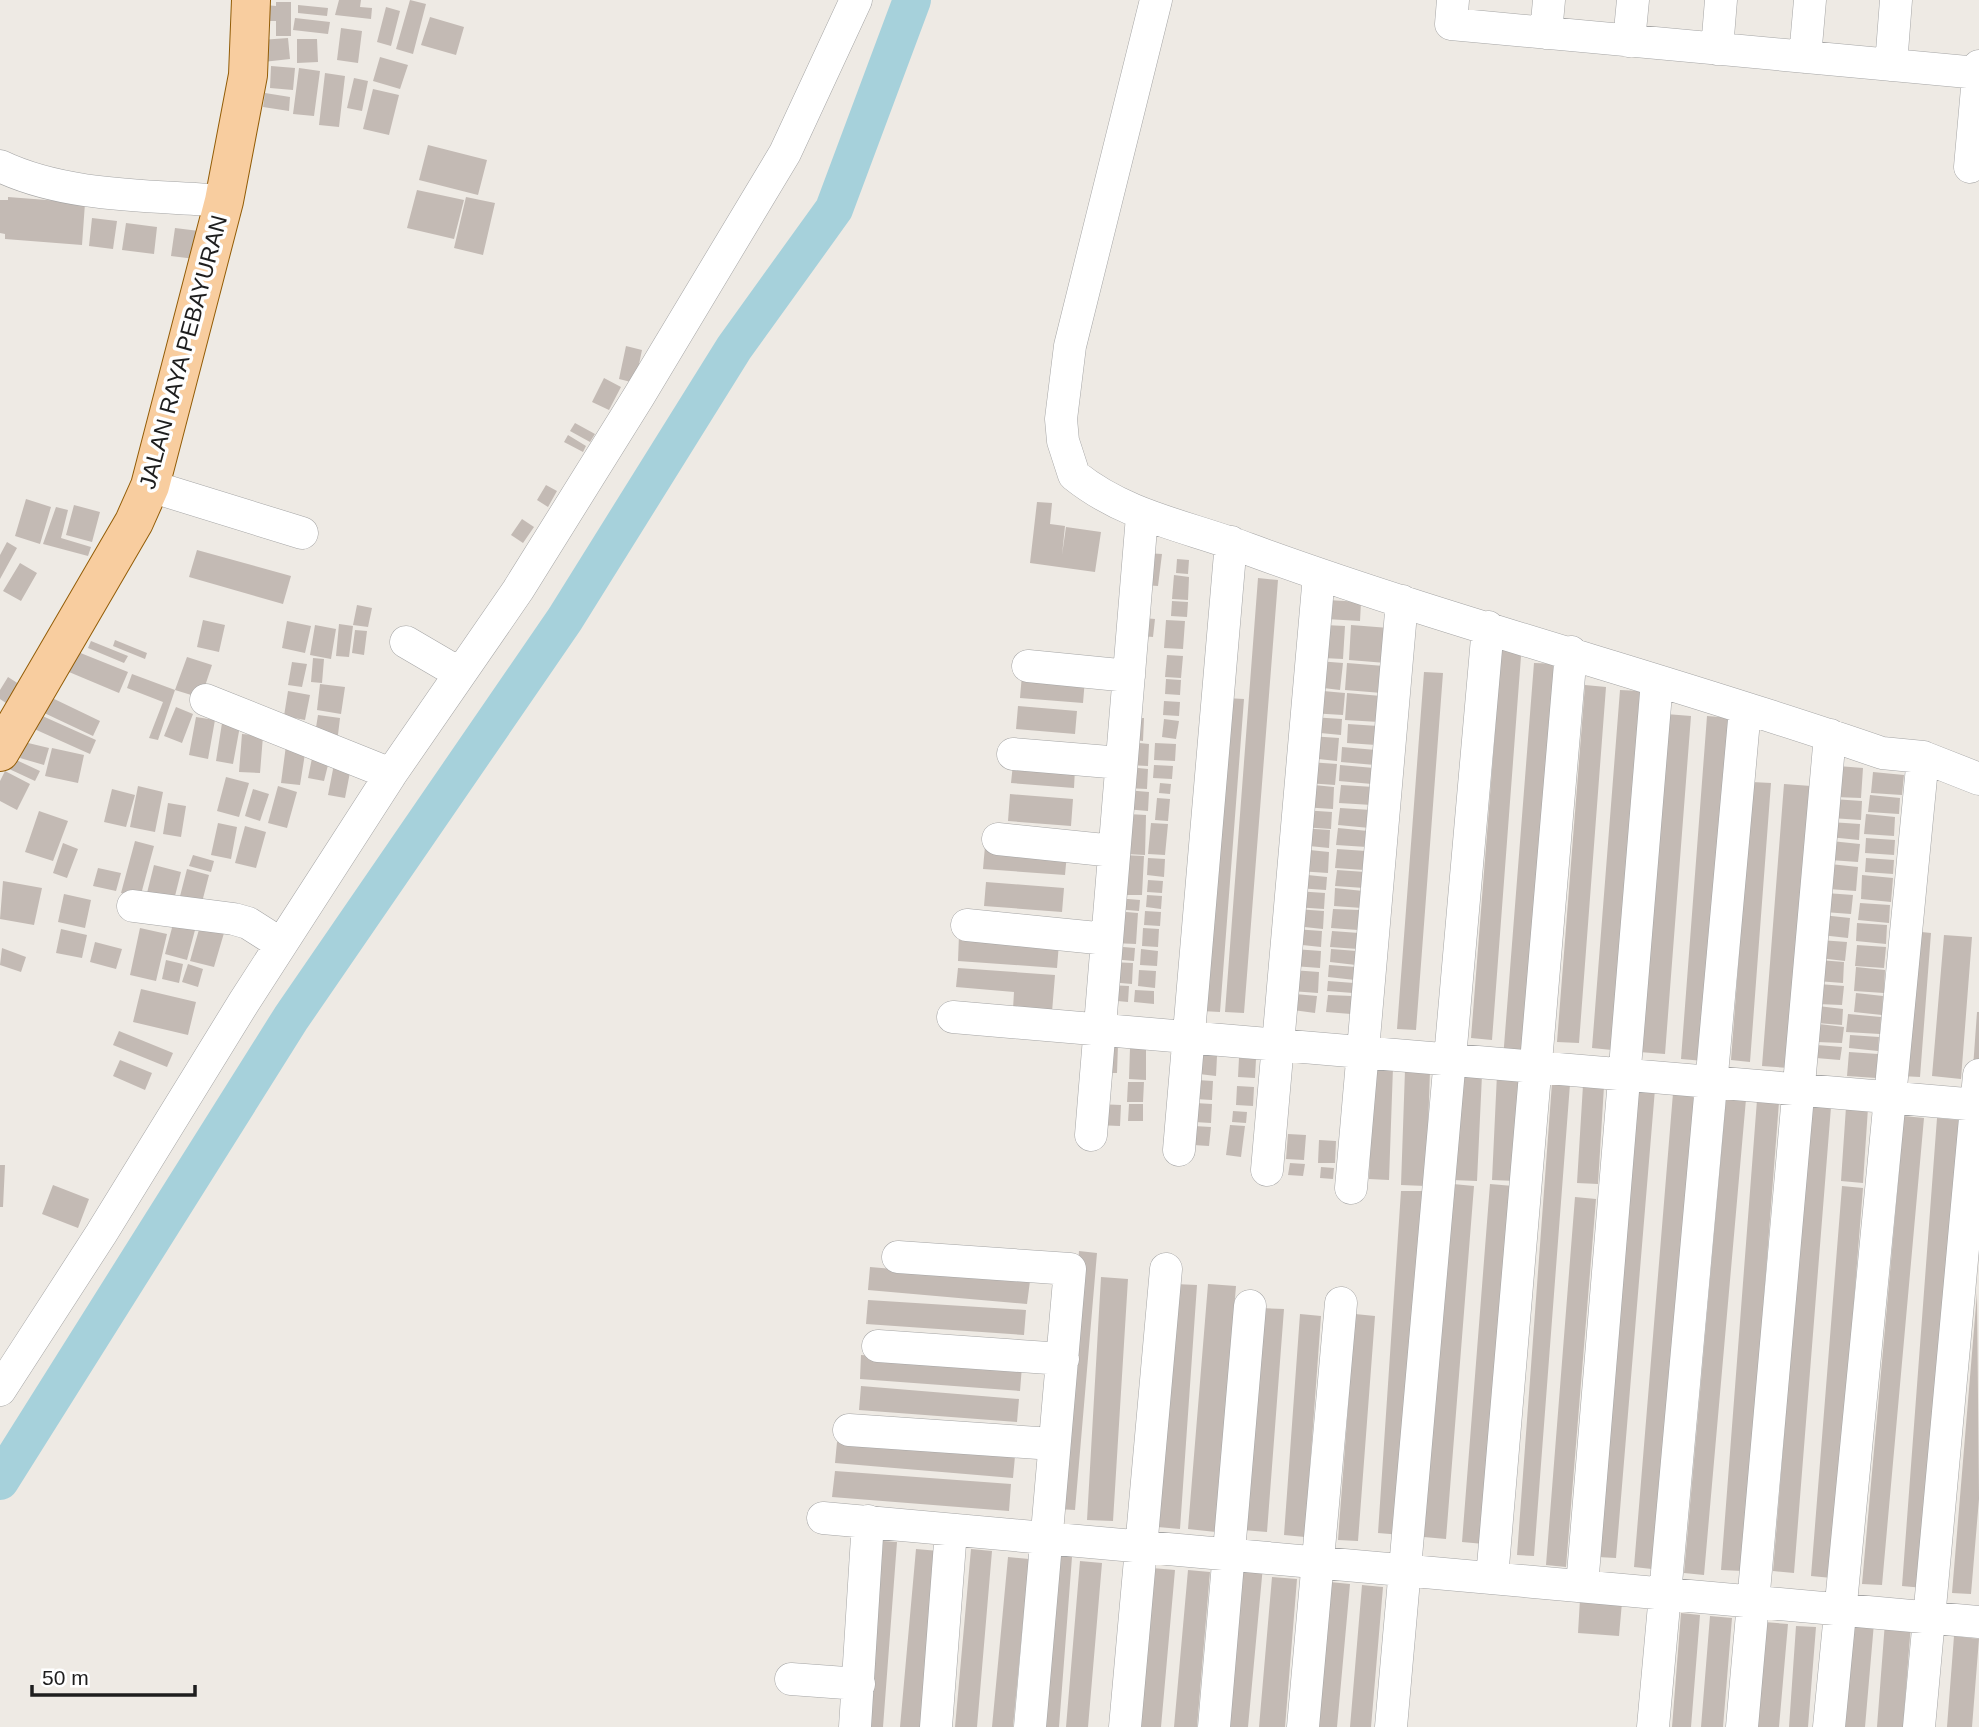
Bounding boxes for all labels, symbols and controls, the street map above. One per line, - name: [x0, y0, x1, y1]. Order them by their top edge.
- street label: JALAN RAYA PEBAYURAN: [134, 212, 232, 492]
- scale bar: [32, 1654, 194, 1698]
- text: 50 m: [42, 1666, 89, 1689]

